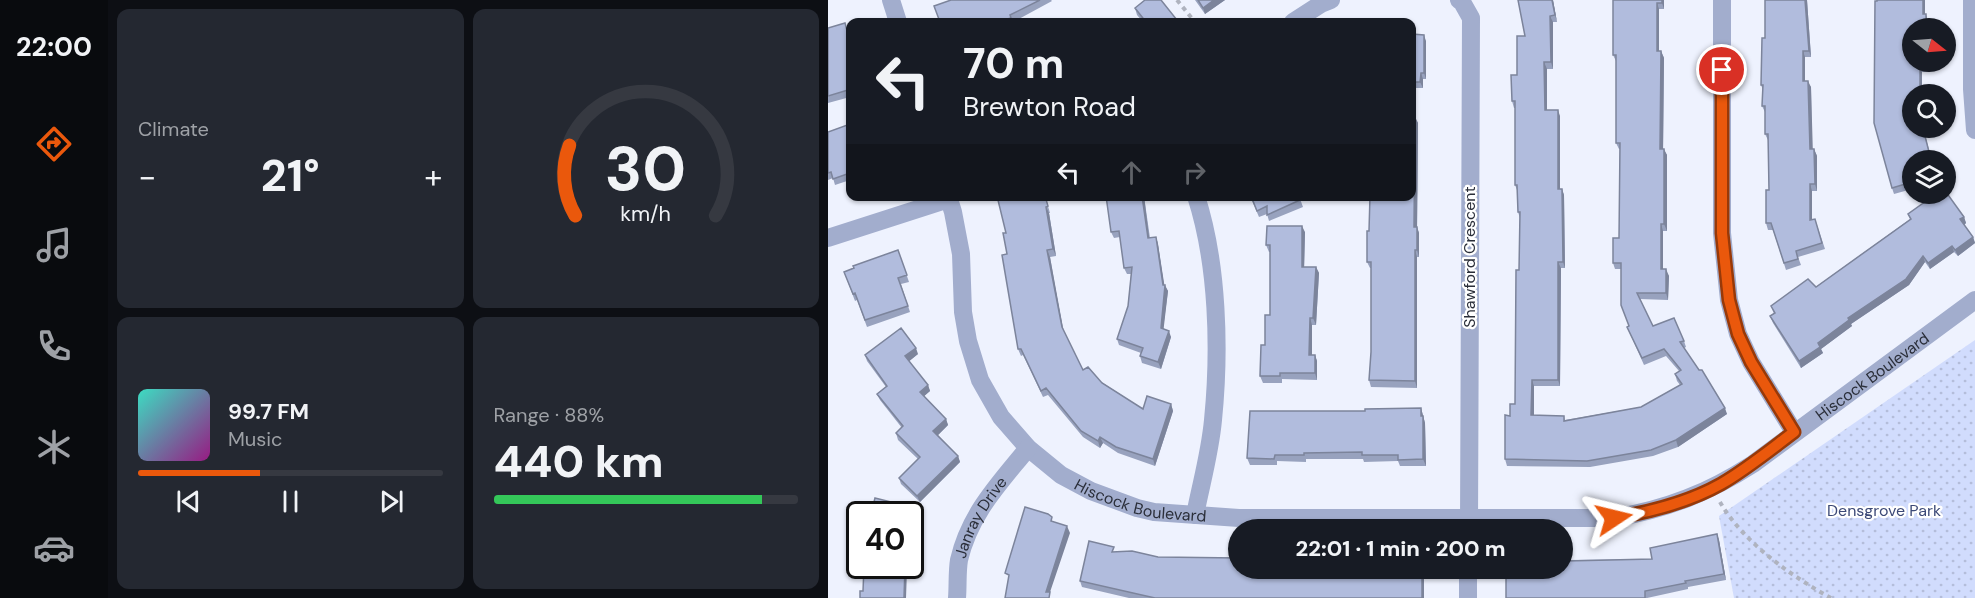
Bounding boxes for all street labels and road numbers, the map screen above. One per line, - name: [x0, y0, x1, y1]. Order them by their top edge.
- street label: Shawford Crescent: [1459, 186, 1480, 328]
- street label: Hiscock Boulevard: [1811, 327, 1933, 425]
- street label: Janray Drive: [949, 472, 1011, 561]
- street label: Hiscock Boulevard: [1071, 474, 1207, 526]

